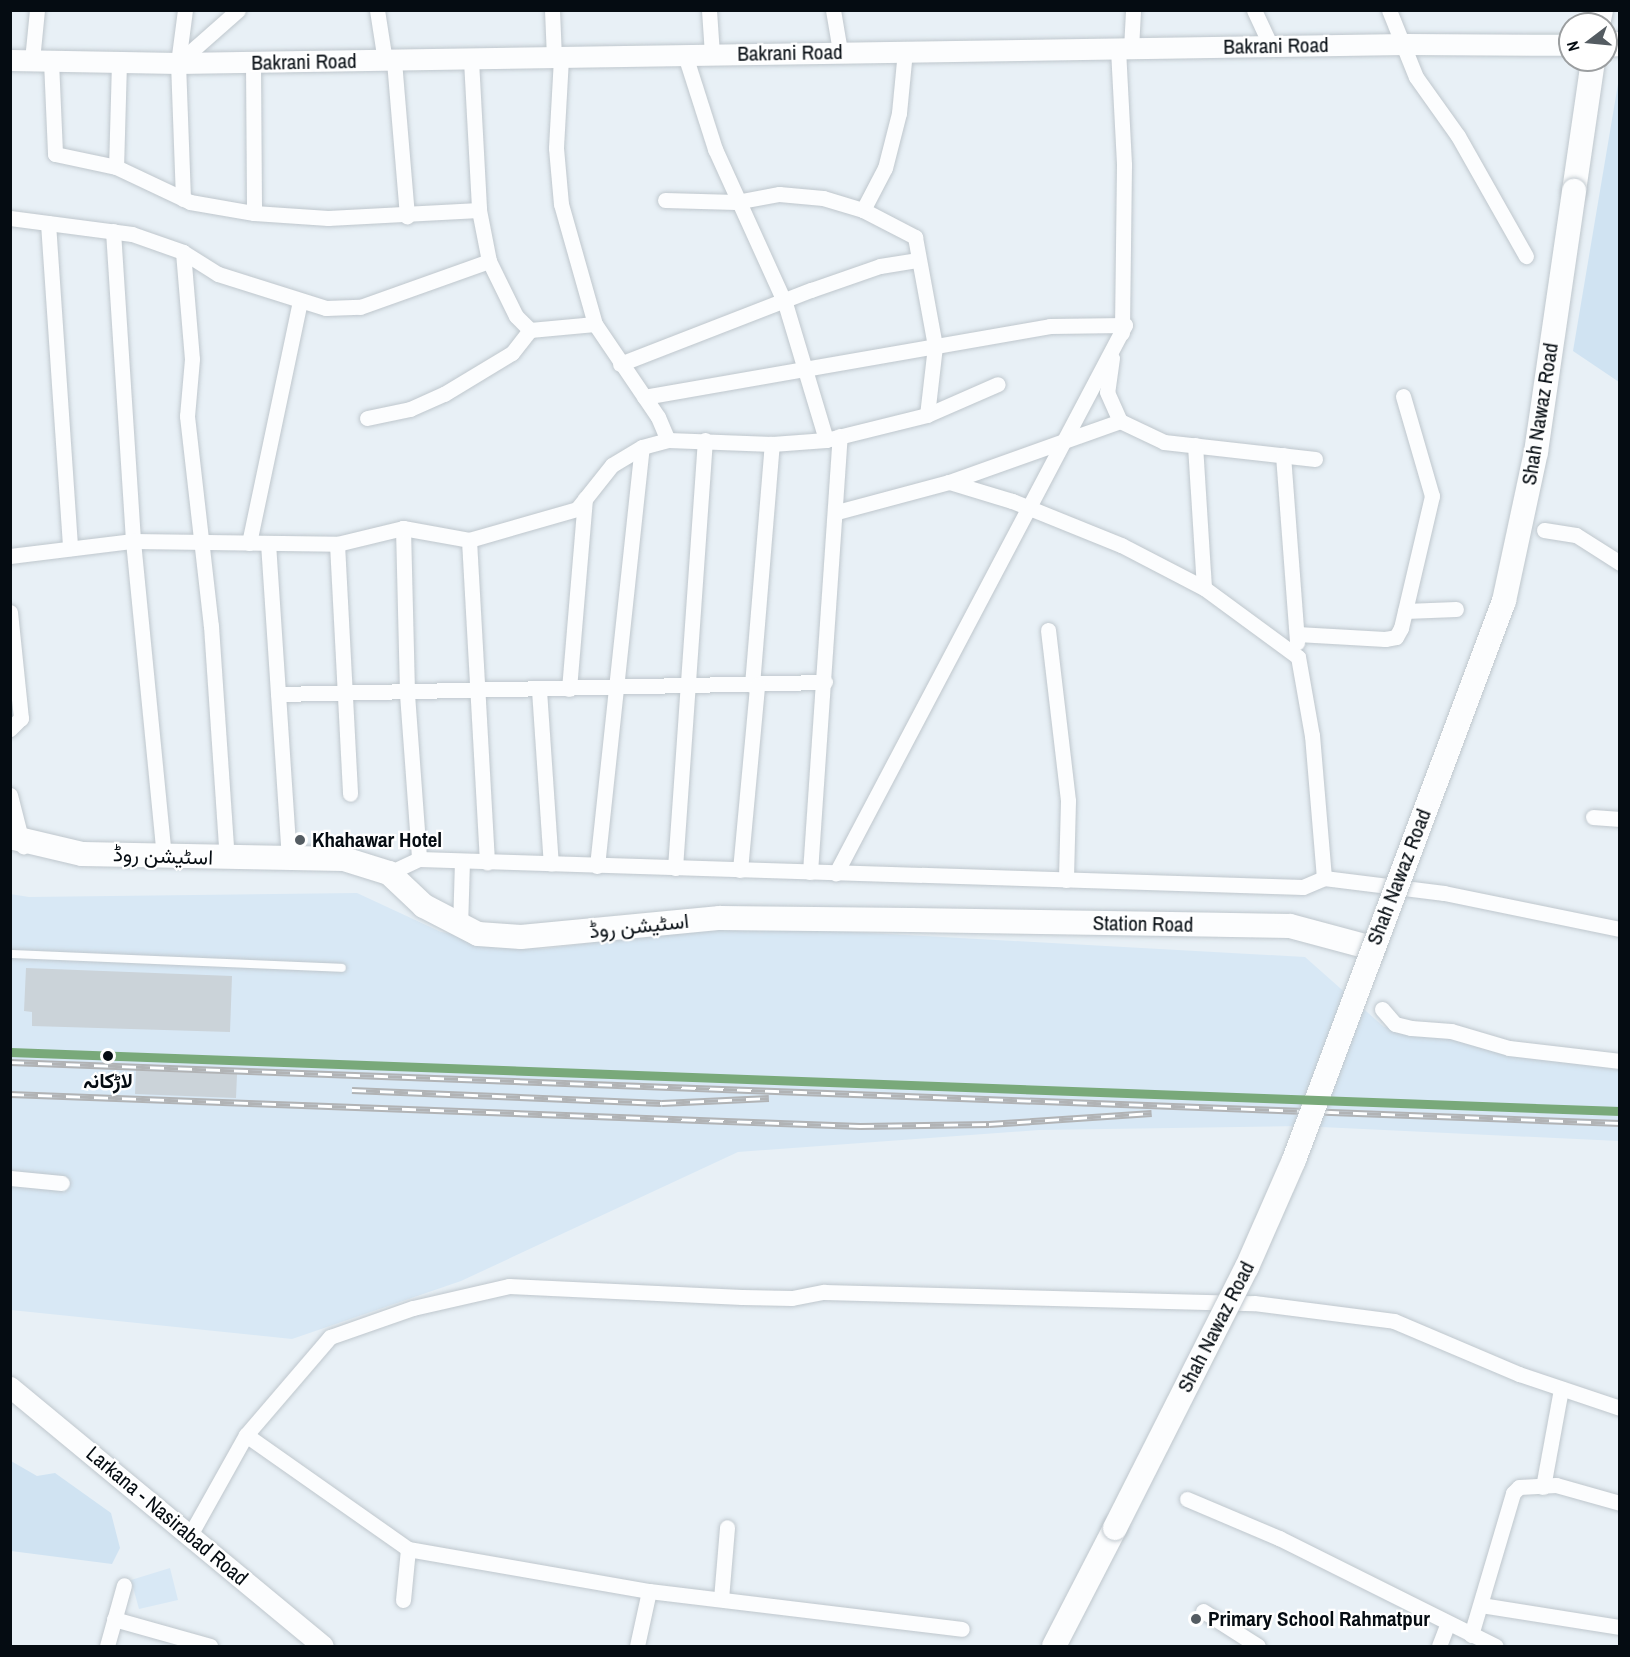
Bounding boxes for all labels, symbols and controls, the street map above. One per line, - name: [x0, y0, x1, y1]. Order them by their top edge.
- north arrow: [1558, 12, 1618, 72]
- street label: Bakrani Road: [1223, 32, 1329, 60]
- street label: Bakrani Road: [737, 39, 843, 67]
- text: N: [1561, 39, 1585, 54]
- street label: Bakrani Road: [251, 48, 357, 76]
- street label: Shah Nawaz Road: [1516, 341, 1564, 487]
- street label: Shah Nawaz Road: [1362, 805, 1436, 949]
- place label: Khahawar Hotel: [312, 827, 442, 853]
- marker: Khahawar Hotel: [293, 833, 307, 847]
- street label: اسٹیشن روڈ: [113, 842, 213, 870]
- street label: اسٹیشن روڈ: [588, 908, 690, 944]
- street label: Station Road: [1093, 911, 1193, 937]
- marker: لاڑکانہ: [98, 1046, 118, 1066]
- place label: لاڑکانہ: [83, 1068, 133, 1094]
- street label: Shah Nawaz Road: [1172, 1257, 1260, 1397]
- street label: Larkana - Nasirabad Road: [81, 1441, 253, 1591]
- place label: Primary School Rahmatpur: [1208, 1606, 1430, 1632]
- marker: Primary School Rahmatpur: [1189, 1612, 1203, 1626]

